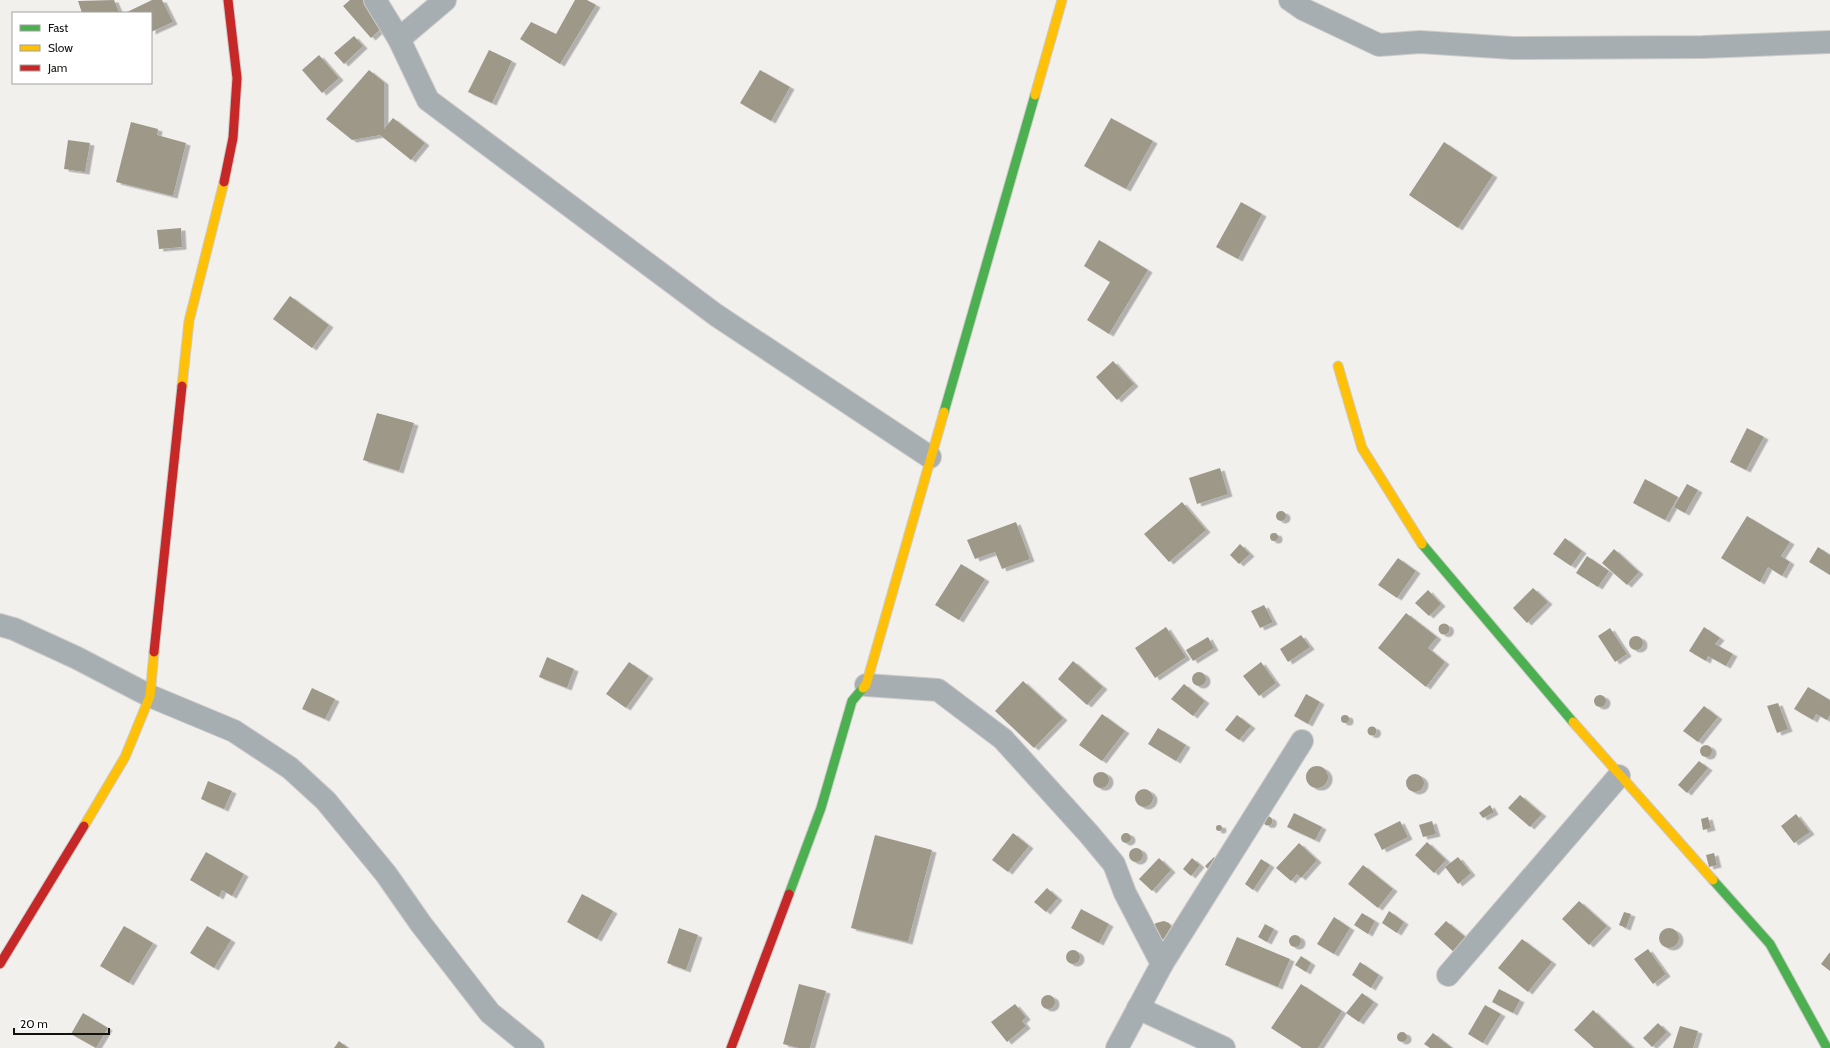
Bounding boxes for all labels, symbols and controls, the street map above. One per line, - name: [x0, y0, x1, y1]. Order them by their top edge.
- legend: [12, 12, 152, 84]
- text: Fast: [48, 20, 68, 35]
- text: Slow: [48, 40, 73, 55]
- text: Jam: [47, 60, 67, 75]
- scale bar: [14, 1010, 109, 1036]
- text: 20 m: [20, 1016, 48, 1031]

